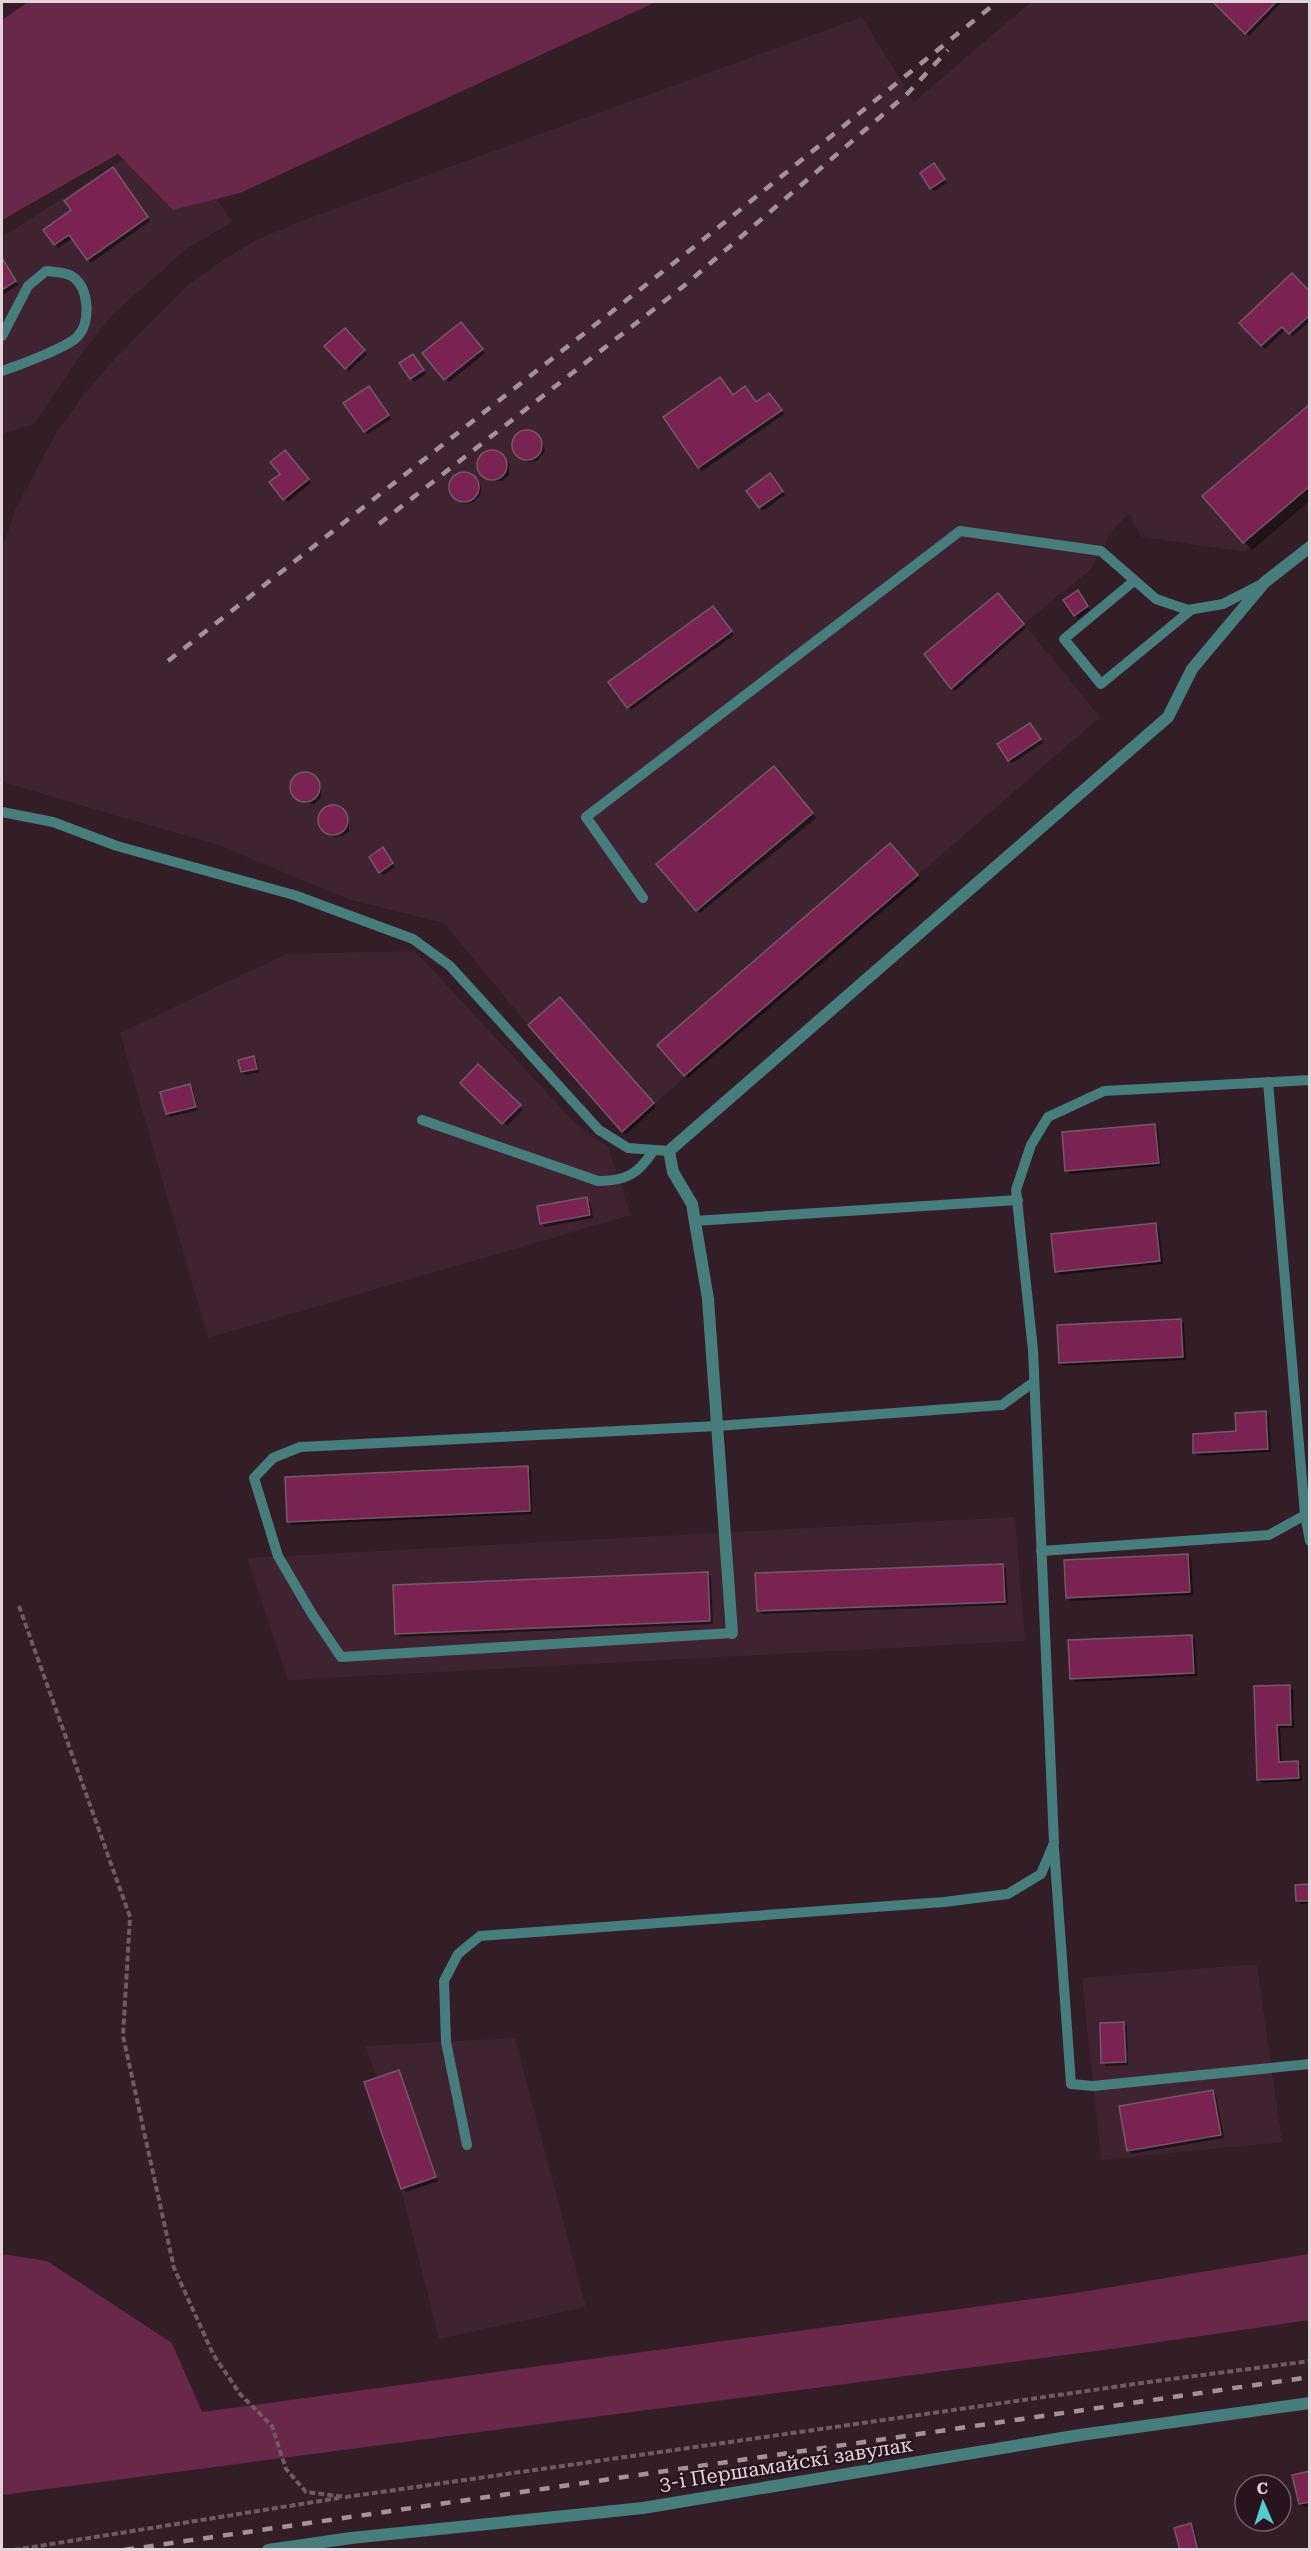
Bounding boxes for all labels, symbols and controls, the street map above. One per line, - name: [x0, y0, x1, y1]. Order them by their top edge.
- street label: 3-і Першамайскі завулак: [657, 2432, 915, 2496]
- north arrow: [1233, 2473, 1293, 2533]
- text: С: [1256, 2479, 1268, 2498]

